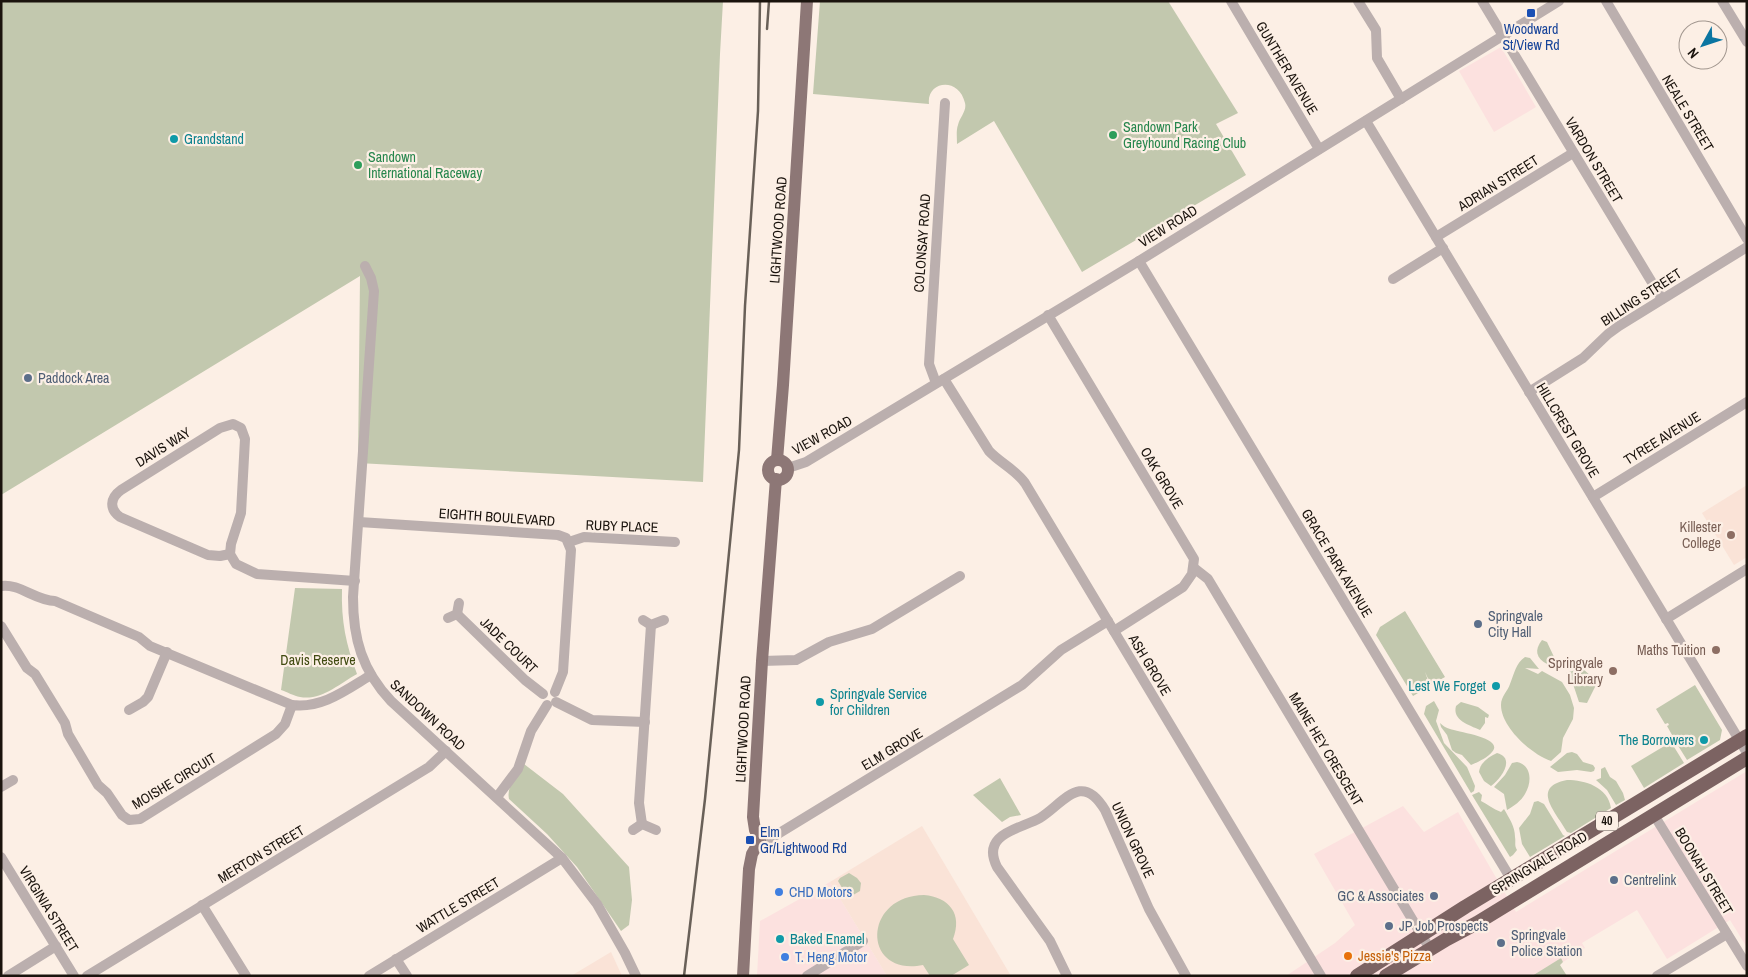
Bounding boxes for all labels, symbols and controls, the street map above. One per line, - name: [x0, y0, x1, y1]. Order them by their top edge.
- marker: Woodward St/View Rd: [1525, 7, 1537, 19]
- street label: GUNTHER AVENUE: [1252, 18, 1322, 118]
- place label: Woodward St/View Rd: [1502, 20, 1560, 54]
- north arrow: [1678, 20, 1728, 70]
- text: N: [1683, 44, 1703, 62]
- street label: NEALE STREET: [1658, 71, 1718, 155]
- street label: VARDON STREET: [1561, 114, 1627, 206]
- place label: Sandown Park Greyhound Racing Club: [1123, 118, 1246, 152]
- marker: Sandown Park Greyhound Racing Club: [1107, 129, 1119, 141]
- place label: Grandstand: [184, 130, 244, 148]
- marker: Grandstand: [168, 133, 180, 145]
- place label: Sandown International Raceway: [368, 148, 482, 182]
- street label: ADRIAN STREET: [1453, 151, 1542, 216]
- marker: Sandown International Raceway: [352, 159, 364, 171]
- street label: LIGHTWOOD ROAD: [765, 176, 791, 284]
- street label: COLONSAY ROAD: [910, 193, 934, 293]
- street label: VIEW ROAD: [1135, 201, 1201, 251]
- street label: BILLING STREET: [1597, 264, 1685, 330]
- place label: Paddock Area: [38, 369, 110, 387]
- marker: Paddock Area: [22, 372, 34, 384]
- street label: HILLCREST GROVE: [1533, 379, 1603, 481]
- street label: TYREE AVENUE: [1620, 407, 1704, 469]
- street label: VIEW ROAD: [789, 411, 855, 459]
- street label: DAVIS WAY: [132, 423, 194, 471]
- street label: OAK GROVE: [1137, 444, 1187, 512]
- street label: EIGHTH BOULEVARD: [438, 504, 556, 530]
- street label: GRACE PARK AVENUE: [1298, 505, 1376, 621]
- street label: RUBY PLACE: [585, 516, 659, 536]
- place label: Killester College: [1680, 518, 1721, 552]
- marker: Killester College: [1725, 529, 1737, 541]
- place label: Springvale City Hall: [1488, 607, 1543, 641]
- street label: JADE COURT: [476, 613, 542, 677]
- marker: Springvale City Hall: [1472, 618, 1484, 630]
- street label: ASH GROVE: [1124, 630, 1175, 699]
- place label: Maths Tuition: [1637, 641, 1706, 659]
- marker: Maths Tuition: [1710, 644, 1722, 656]
- park label: Davis Reserve: [280, 651, 356, 669]
- place label: Springvale Library: [1548, 654, 1603, 688]
- marker: Springvale Library: [1607, 665, 1619, 677]
- street label: LIGHTWOOD ROAD: [731, 675, 755, 783]
- street label: SANDOWN ROAD: [387, 676, 469, 754]
- place label: Lest We Forget: [1408, 677, 1486, 695]
- marker: Lest We Forget: [1490, 680, 1502, 692]
- place label: Springvale Service for Children: [830, 685, 927, 719]
- street label: MAINE HEY CRESCENT: [1285, 689, 1367, 809]
- marker: Springvale Service for Children: [814, 696, 826, 708]
- street label: ELM GROVE: [858, 724, 926, 774]
- place label: The Borrowers: [1619, 731, 1694, 749]
- marker: The Borrowers: [1698, 734, 1710, 746]
- street label: MOISHE CIRCUIT: [129, 749, 219, 813]
- street label: UNION GROVE: [1108, 799, 1158, 881]
- road number: 40: [1596, 811, 1618, 830]
- street label: MERTON STREET: [214, 821, 308, 887]
- place label: Elm Gr/Lightwood Rd: [760, 823, 847, 857]
- street label: BOONAH STREET: [1671, 824, 1737, 918]
- street label: SPRINGVALE ROAD: [1488, 827, 1590, 899]
- marker: Elm Gr/Lightwood Rd: [744, 834, 756, 846]
- street label: VIRGINIA STREET: [15, 863, 83, 955]
- place label: Centrelink: [1624, 871, 1677, 889]
- street label: WATTLE STREET: [413, 873, 503, 937]
- marker: Centrelink: [1608, 874, 1620, 886]
- place label: CHD Motors: [789, 883, 852, 901]
- marker: CHD Motors: [773, 886, 785, 898]
- place label: GC & Associates: [1337, 887, 1424, 905]
- marker: GC & Associates: [1428, 890, 1440, 902]
- place label: JP Job Prospects: [1399, 917, 1488, 935]
- marker: JP Job Prospects: [1383, 920, 1395, 932]
- place label: Springvale Police Station: [1511, 926, 1582, 960]
- place label: Baked Enamel: [790, 930, 865, 948]
- marker: Baked Enamel: [774, 933, 786, 945]
- marker: Springvale Police Station: [1495, 937, 1507, 949]
- place label: Jessie's Pizza: [1358, 947, 1432, 965]
- place label: T. Heng Motor: [795, 948, 867, 966]
- marker: Jessie's Pizza: [1342, 950, 1354, 962]
- marker: T. Heng Motor: [779, 951, 791, 963]

